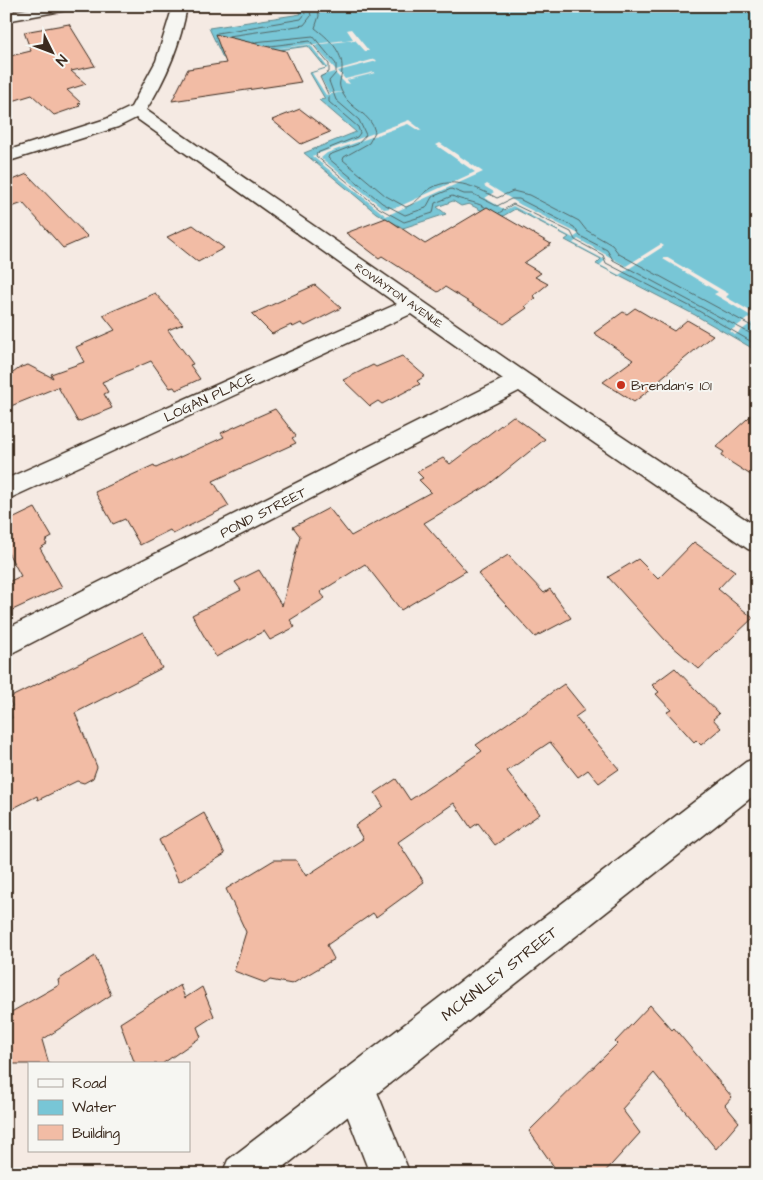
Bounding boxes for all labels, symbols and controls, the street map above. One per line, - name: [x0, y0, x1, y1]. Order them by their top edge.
- north arrow: [28, 28, 78, 78]
- text: N: [50, 50, 71, 70]
- street label: ROWAYTON AVENUE: [352, 259, 446, 332]
- street label: LOGAN PLACE: [161, 368, 259, 428]
- place label: Brendan's 101: [631, 376, 712, 396]
- marker: Brendan's 101: [615, 379, 627, 391]
- street label: POND STREET: [217, 482, 310, 543]
- street label: MCKINLEY STREET: [437, 921, 563, 1026]
- legend: [28, 1062, 190, 1152]
- text: Road: [72, 1073, 107, 1094]
- text: Water: [72, 1097, 116, 1118]
- text: Building: [72, 1123, 120, 1145]

